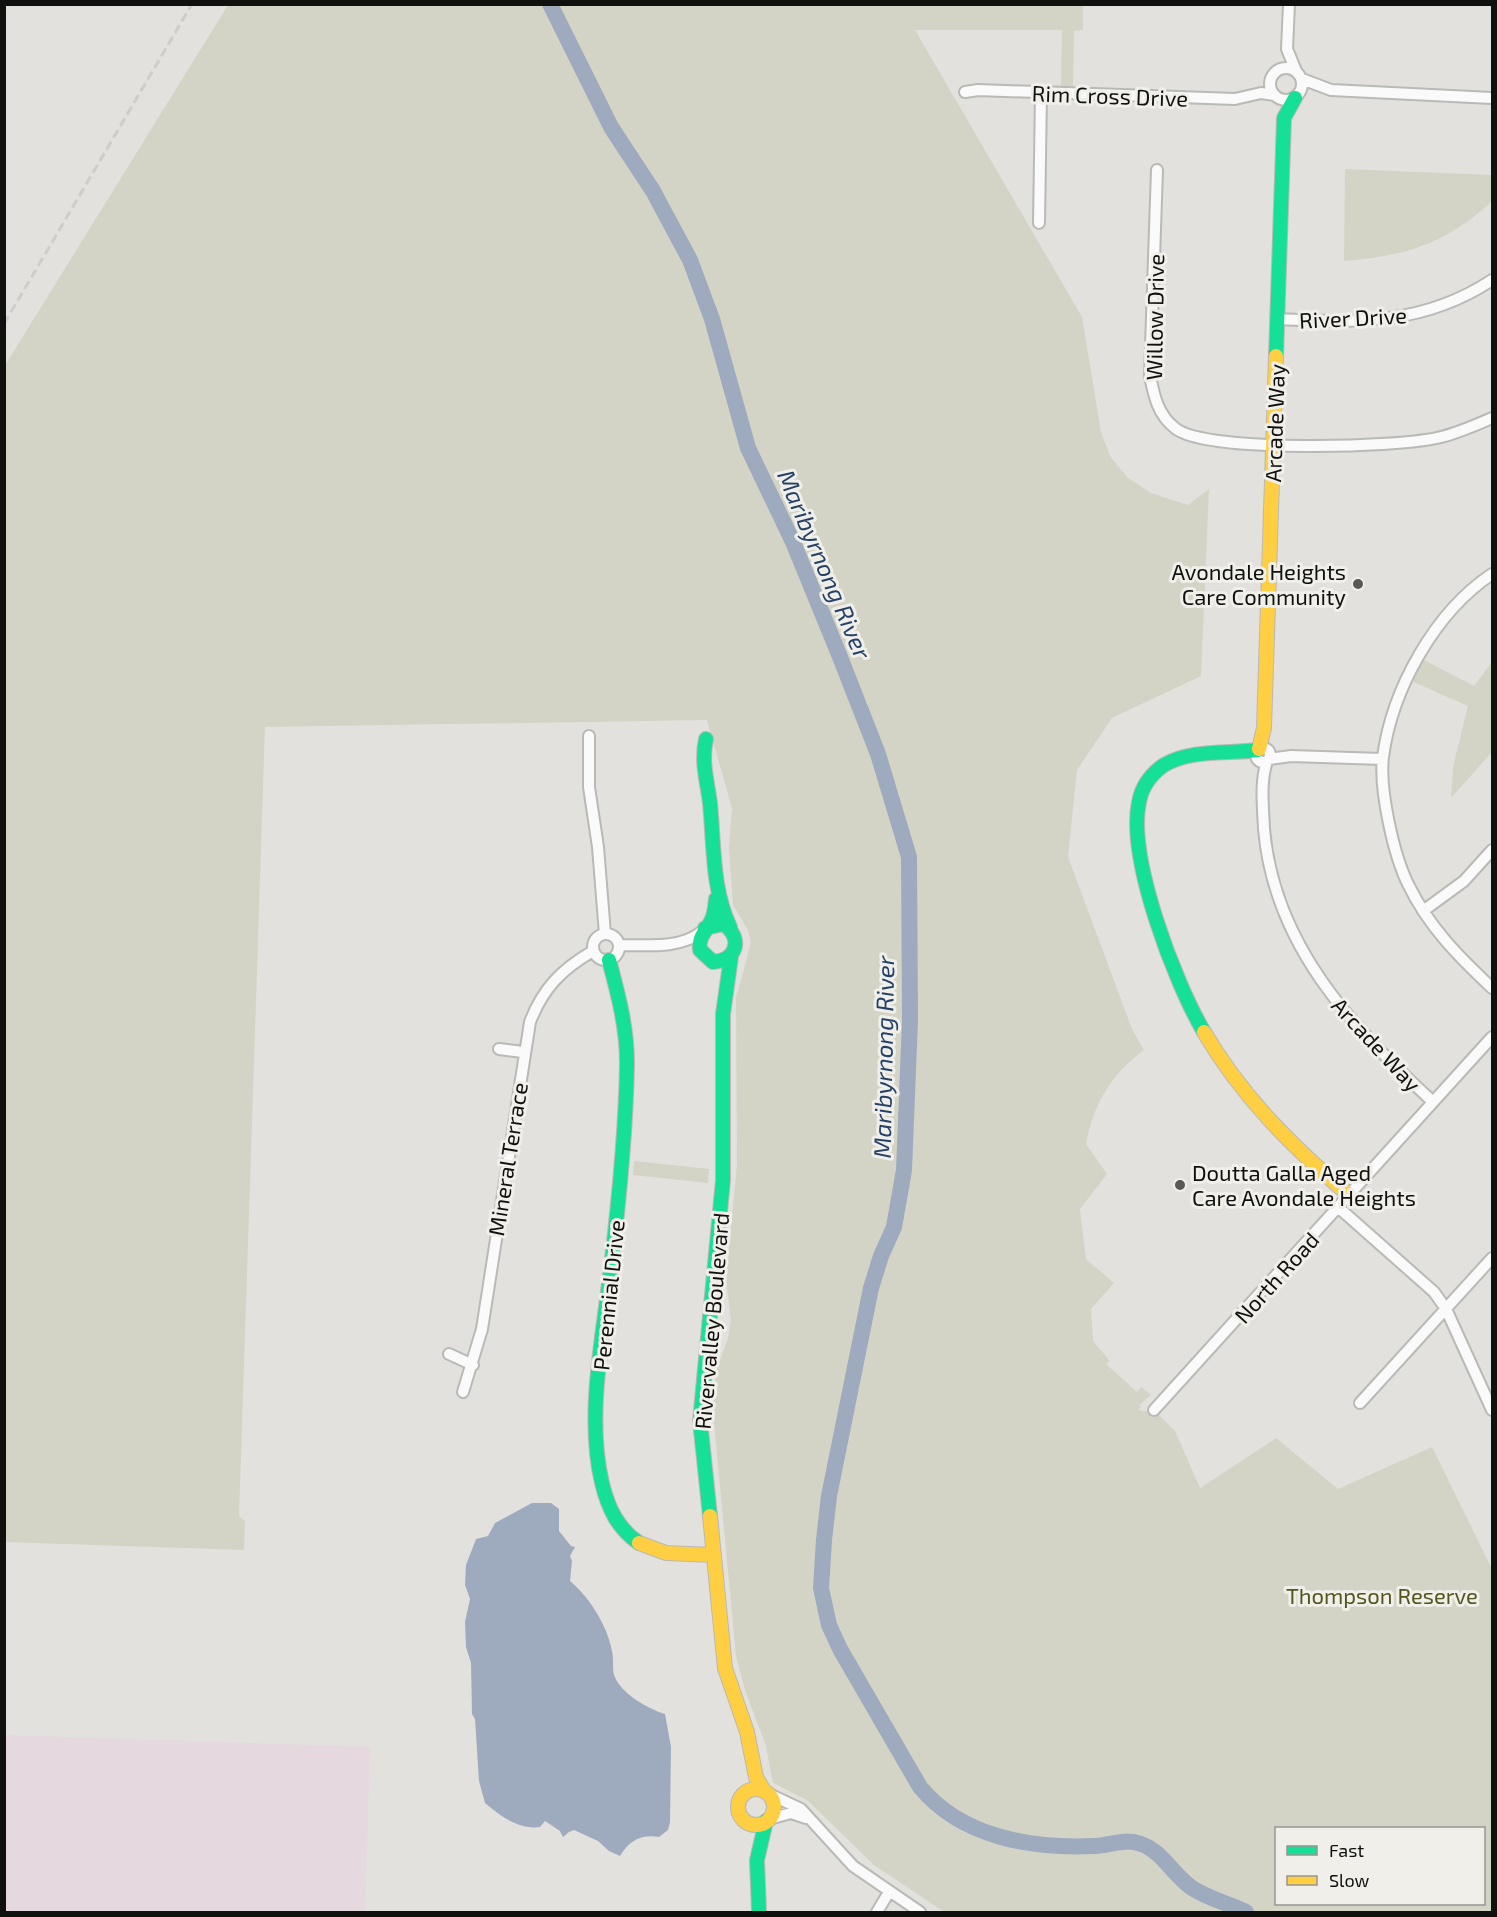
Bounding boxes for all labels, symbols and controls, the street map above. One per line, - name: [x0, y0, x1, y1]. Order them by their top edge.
- street label: Rim Cross Drive: [1031, 79, 1189, 111]
- street label: Willow Drive: [1140, 253, 1168, 381]
- street label: River Drive: [1298, 301, 1408, 333]
- street label: Arcade Way: [1259, 363, 1289, 483]
- water label: Maribyrnong River: [772, 465, 878, 663]
- place label: Avondale Heights Care Community: [1171, 558, 1346, 609]
- marker: Avondale Heights Care Community: [1351, 577, 1365, 591]
- water label: Maribyrnong River: [867, 955, 899, 1159]
- street label: Arcade Way: [1327, 992, 1427, 1096]
- street label: Mineral Terrace: [482, 1080, 532, 1238]
- place label: Doutta Galla Aged Care Avondale Heights: [1192, 1159, 1416, 1210]
- marker: Doutta Galla Aged Care Avondale Heights: [1173, 1178, 1187, 1192]
- street label: Rivervalley Boulevard: [689, 1212, 733, 1430]
- street label: Perennial Drive: [587, 1218, 629, 1372]
- street label: North Road: [1228, 1226, 1324, 1328]
- park label: Thompson Reserve: [1286, 1582, 1478, 1608]
- legend: [1275, 1827, 1485, 1905]
- text: Fast: [1329, 1839, 1364, 1861]
- text: Slow: [1329, 1869, 1370, 1891]

